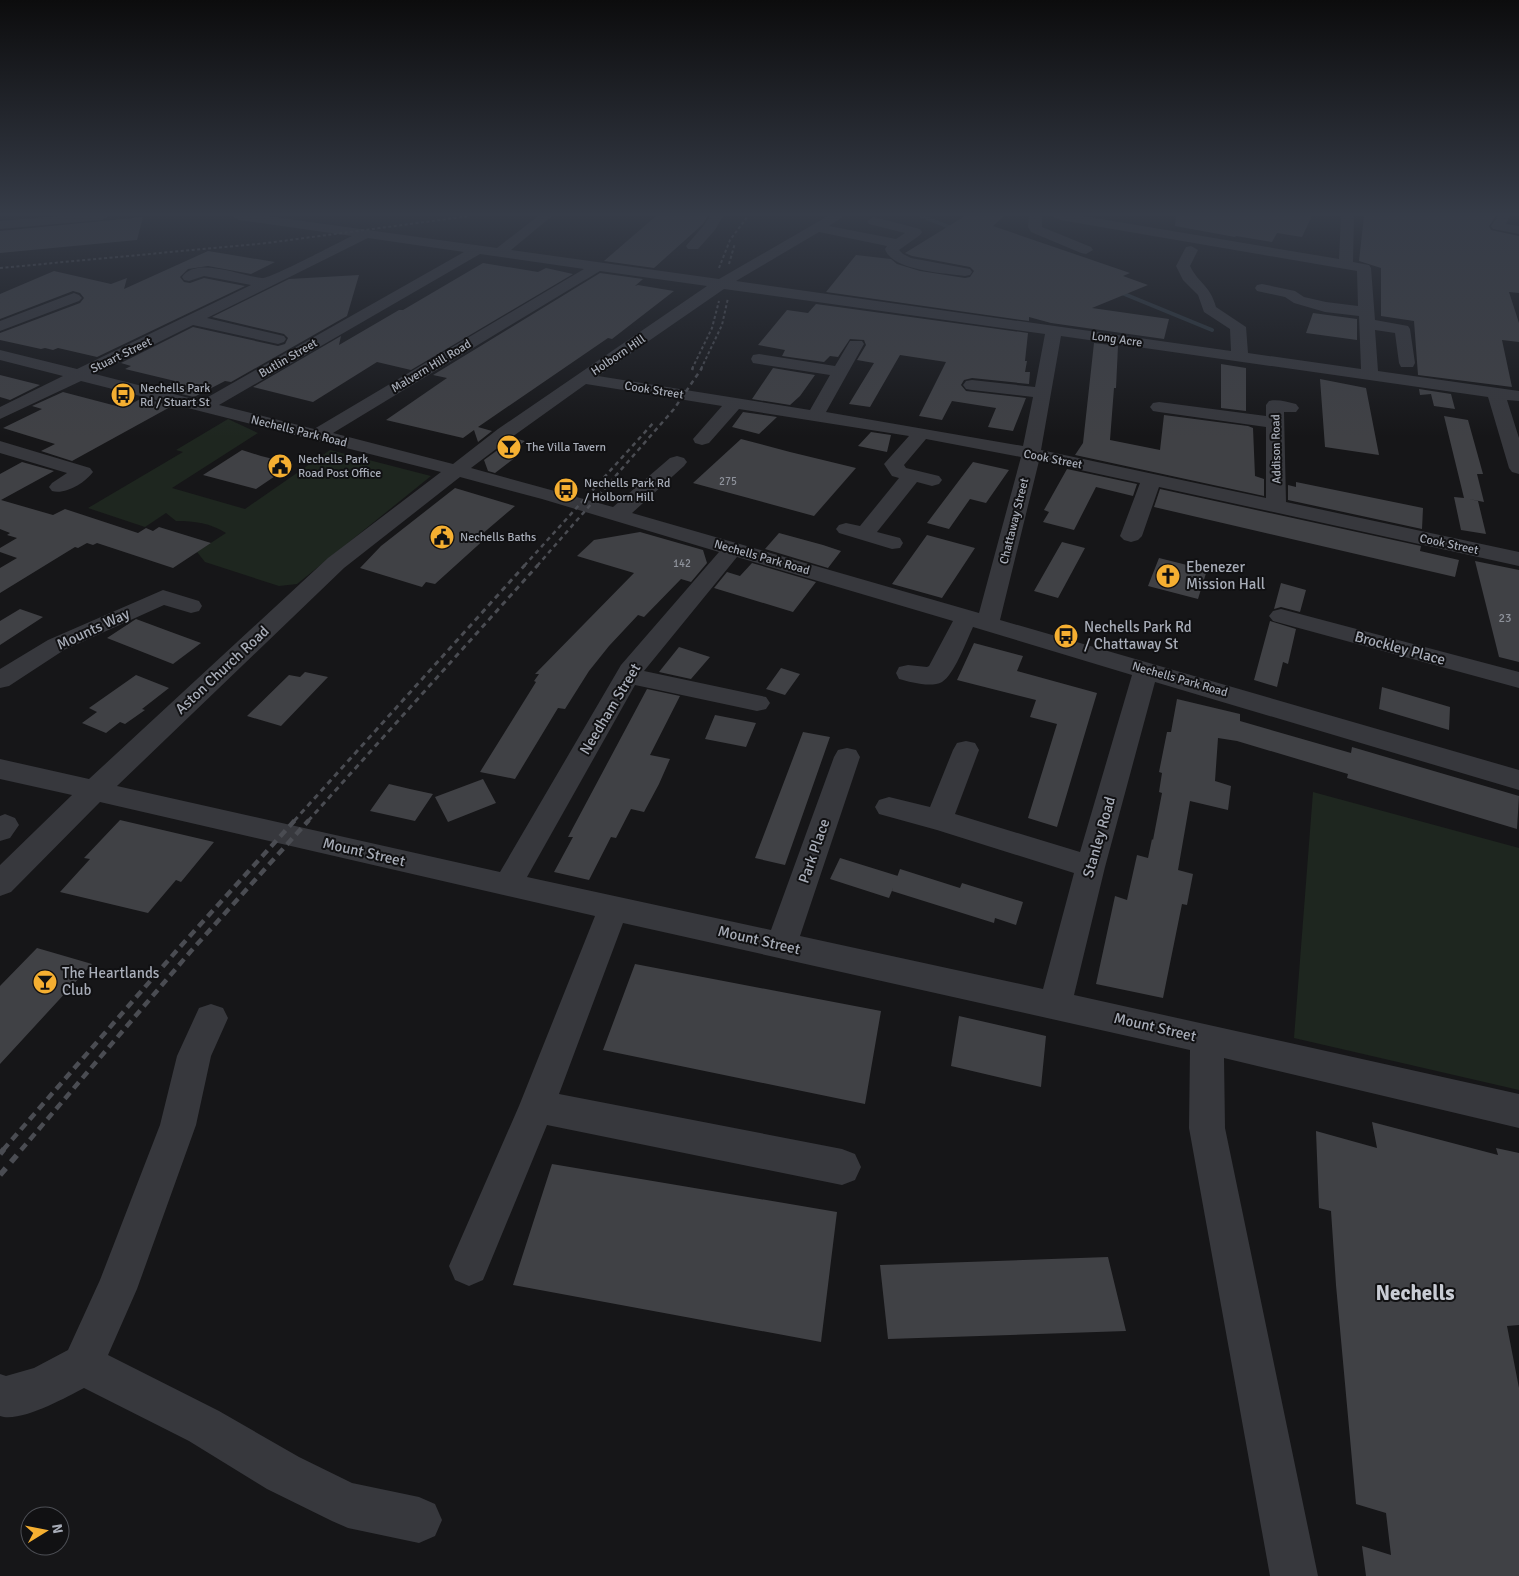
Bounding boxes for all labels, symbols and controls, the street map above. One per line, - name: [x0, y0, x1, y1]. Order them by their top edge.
- street label: Long Acre: [1091, 329, 1143, 350]
- street label: Holborn Hill: [588, 332, 649, 379]
- street label: Stuart Street: [88, 334, 154, 377]
- street label: Butlin Street: [256, 336, 320, 381]
- street label: Malvern Hill Road: [389, 337, 474, 396]
- street label: Cook Street: [623, 378, 685, 403]
- place label: Nechells Park Rd / Stuart St: [140, 381, 210, 410]
- bus stop icon: Nechells Park Rd / Stuart St: [110, 382, 136, 408]
- street label: Nechells Park Road: [249, 412, 349, 451]
- street label: Addison Road: [1268, 414, 1285, 484]
- bar icon: The Villa Tavern: [496, 434, 522, 460]
- place label: The Villa Tavern: [526, 440, 606, 455]
- street label: Cook Street: [1022, 446, 1084, 473]
- place label: Nechells Park Road Post Office: [298, 452, 381, 481]
- public building icon: Nechells Park Road Post Office: [267, 453, 293, 479]
- house number: 275: [719, 475, 737, 488]
- place label: Nechells Park Rd / Holborn Hill: [584, 476, 670, 505]
- bus stop icon: Nechells Park Rd / Holborn Hill: [553, 477, 579, 503]
- street label: Chattaway Street: [997, 477, 1032, 566]
- public building icon: Nechells Baths: [429, 524, 455, 550]
- place label: Nechells Baths: [460, 530, 536, 545]
- street label: Cook Street: [1418, 531, 1480, 558]
- street label: Nechells Park Road: [712, 537, 811, 578]
- house number: 142: [673, 557, 691, 570]
- place label: Ebenezer Mission Hall: [1186, 558, 1265, 593]
- church icon: Ebenezer Mission Hall: [1155, 563, 1181, 589]
- street label: Mounts Way: [54, 604, 132, 654]
- house number: 23: [1499, 611, 1511, 626]
- place label: Nechells Park Rd / Chattaway St: [1084, 618, 1192, 653]
- street label: Aston Church Road: [171, 622, 273, 718]
- bus stop icon: Nechells Park Rd / Chattaway St: [1053, 623, 1079, 649]
- street label: Brockley Place: [1353, 627, 1447, 669]
- street label: Nechells Park Road: [1130, 659, 1229, 700]
- street label: Needham Street: [576, 660, 644, 758]
- street label: Stanley Road: [1079, 794, 1119, 880]
- street label: Park Place: [795, 816, 833, 886]
- street label: Mount Street: [321, 834, 407, 870]
- street label: Mount Street: [716, 922, 802, 958]
- place label: The Heartlands Club: [62, 964, 160, 999]
- bar icon: The Heartlands Club: [32, 969, 58, 995]
- street label: Mount Street: [1112, 1009, 1198, 1045]
- district label: Nechells: [1375, 1280, 1455, 1306]
- north arrow: [20, 1506, 70, 1556]
- text: N: [48, 1523, 67, 1535]

